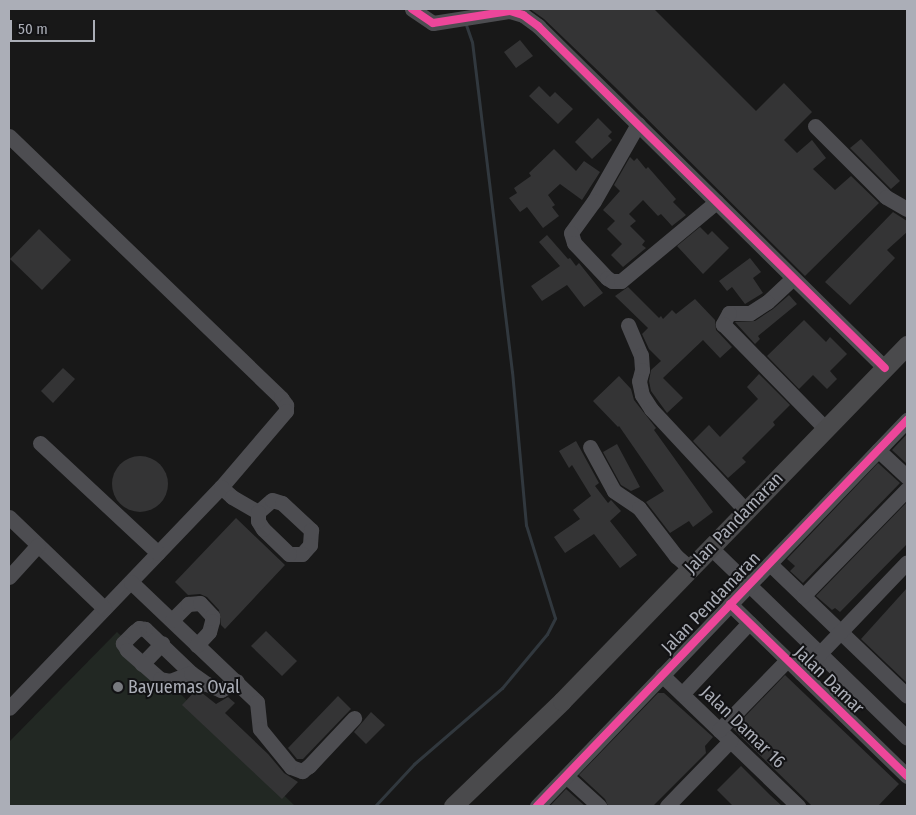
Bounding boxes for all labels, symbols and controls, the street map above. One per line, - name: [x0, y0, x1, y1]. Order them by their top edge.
- scale bar: [12, 10, 98, 42]
- text: 50 m: [18, 20, 48, 38]
- street label: Jalan Pandamaran: [680, 468, 788, 578]
- street label: Jalan Pendamaran: [657, 548, 765, 658]
- street label: Jalan Damar: [790, 641, 868, 719]
- place label: Bayuemas Oval: [128, 676, 240, 698]
- marker: Bayuemas Oval: [112, 681, 124, 693]
- street label: Jalan Damar 16: [696, 681, 790, 773]

